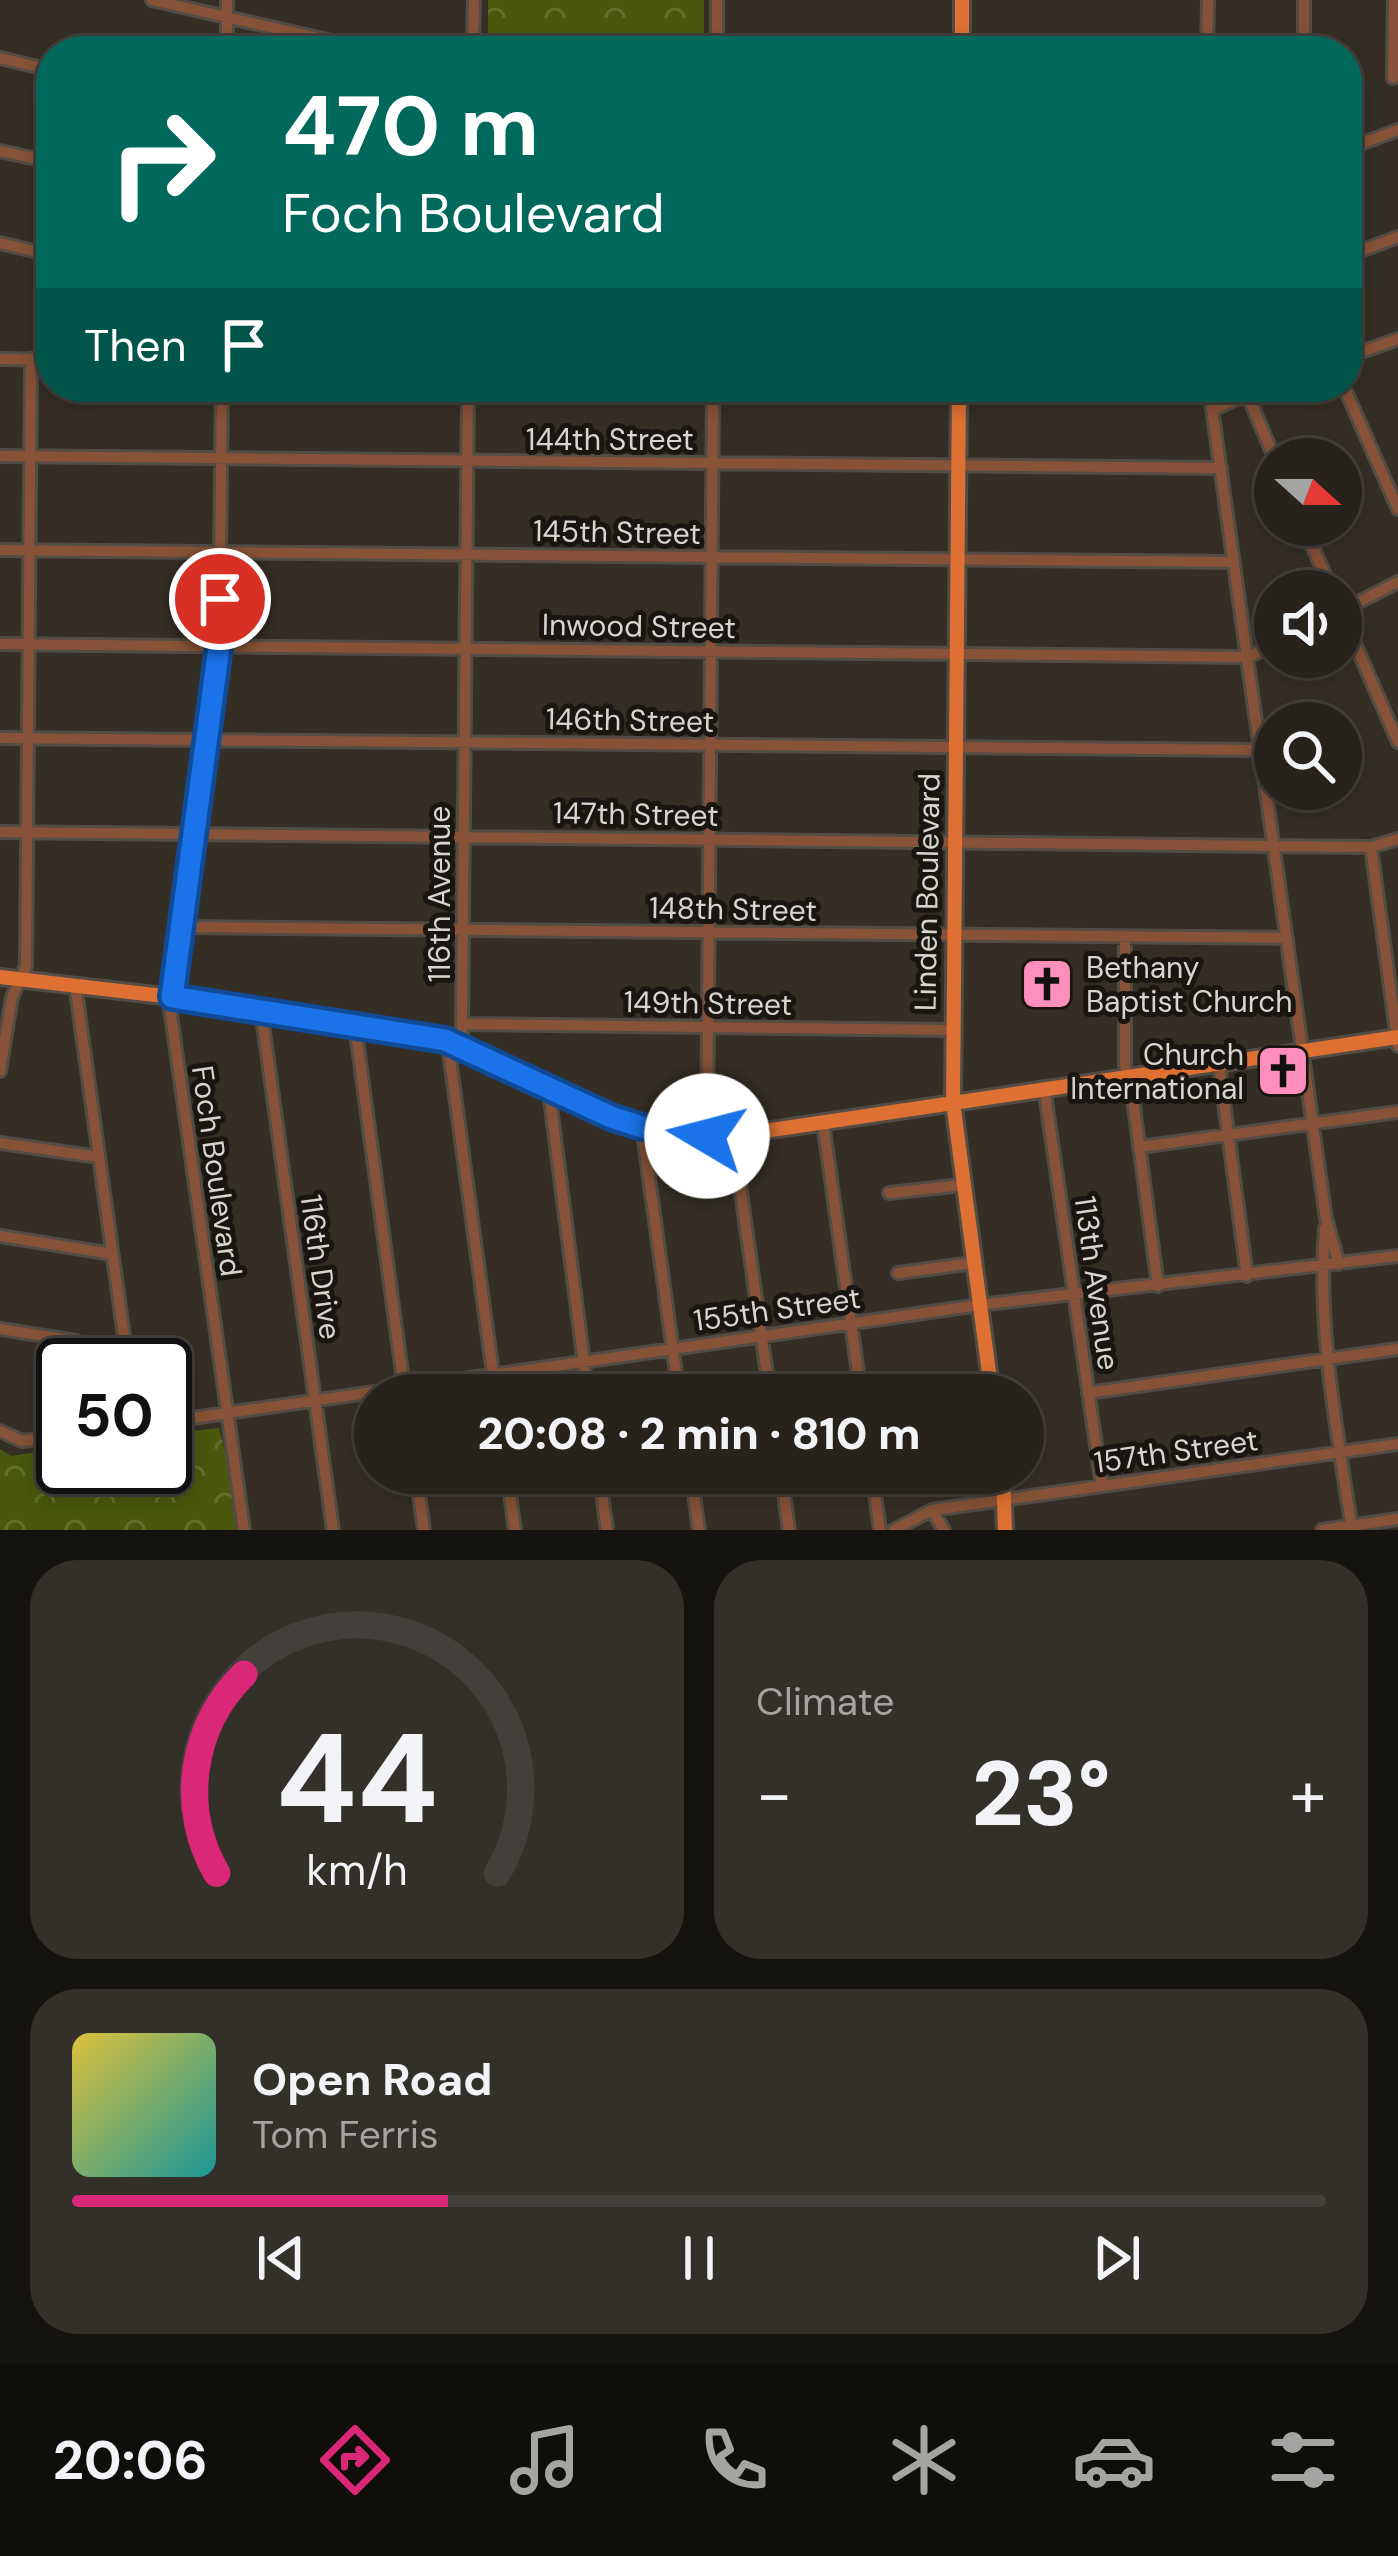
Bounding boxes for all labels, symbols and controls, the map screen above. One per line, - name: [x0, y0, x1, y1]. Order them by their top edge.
- text: 470 m: [282, 72, 539, 181]
- icon: right: [84, 84, 240, 240]
- text: Foch Boulevard: [282, 178, 665, 249]
- icon: arrive: [211, 312, 277, 378]
- text: Then: [84, 316, 187, 375]
- street label: 144th Street: [526, 420, 694, 459]
- north arrow: [1254, 438, 1362, 546]
- map controls: [1254, 438, 1362, 810]
- street label: 145th Street: [533, 511, 701, 553]
- pin: [169, 548, 271, 650]
- icon: arrive: [187, 566, 253, 632]
- button: sound: [1254, 570, 1362, 678]
- street label: Inwood Street: [542, 605, 736, 647]
- street label: 146th Street: [545, 699, 715, 741]
- button: search: [1254, 702, 1362, 810]
- street label: Linden Boulevard: [905, 773, 949, 1011]
- street label: 147th Street: [553, 793, 719, 835]
- street label: 116th Avenue: [420, 806, 459, 982]
- street label: 148th Street: [649, 888, 817, 930]
- place label: Bethany Baptist Church: [1086, 948, 1293, 1021]
- church icon: Bethany Baptist Church: [1019, 956, 1075, 1012]
- street label: 149th Street: [623, 982, 793, 1024]
- place label: Church International: [1070, 1035, 1244, 1108]
- church icon: Church International: [1255, 1043, 1311, 1099]
- street label: Foch Boulevard: [183, 1063, 251, 1279]
- position arrow: [644, 1073, 770, 1199]
- street label: 116th Drive: [292, 1192, 350, 1342]
- street label: 113th Avenue: [1065, 1193, 1129, 1373]
- street label: 155th Street: [691, 1278, 863, 1340]
- speed limit sign: 50: [36, 1338, 192, 1494]
- text: 20:08 · 2 min · 810 m: [477, 1404, 921, 1463]
- street label: 157th Street: [1091, 1420, 1261, 1482]
- text: Climate: [756, 1676, 894, 1727]
- text: 44: [276, 1698, 438, 1861]
- text: 23°: [971, 1736, 1111, 1853]
- text: −: [756, 1752, 792, 1837]
- text: +: [1290, 1752, 1326, 1837]
- text: km/h: [306, 1841, 408, 1897]
- text: Open Road: [252, 2050, 493, 2109]
- text: Tom Ferris: [252, 2109, 439, 2160]
- icon: previous: [248, 2225, 314, 2291]
- icon: pause: [666, 2225, 732, 2291]
- icon: next: [1084, 2225, 1150, 2291]
- icon: directions: [313, 2418, 397, 2502]
- icon: music: [503, 2418, 587, 2502]
- icon: phone: [692, 2418, 776, 2502]
- icon: climate: [882, 2418, 966, 2502]
- icon: car: [1072, 2418, 1156, 2502]
- icon: filters: [1261, 2418, 1345, 2502]
- text: 20:06: [53, 2425, 208, 2496]

